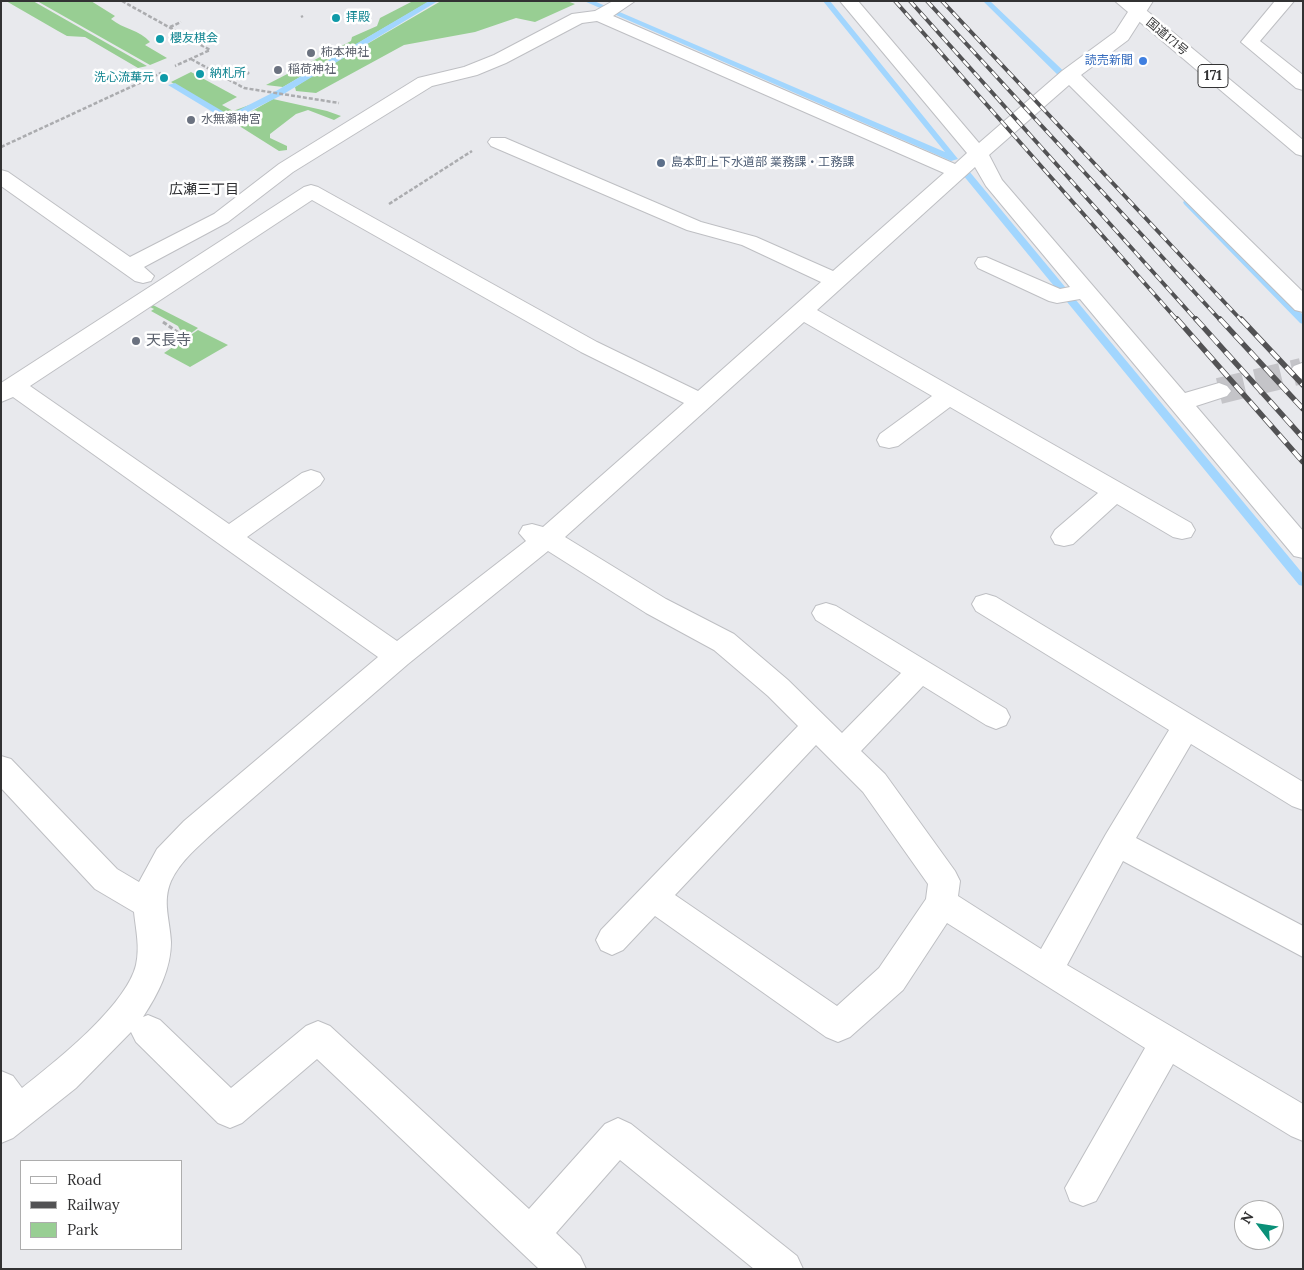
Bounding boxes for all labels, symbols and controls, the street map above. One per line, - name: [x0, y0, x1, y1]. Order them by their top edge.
- place label: 拝殿: [346, 11, 370, 25]
- marker: 拝殿: [330, 12, 342, 24]
- street label: 国道171号: [1143, 15, 1191, 59]
- place label: 櫻友棋会: [170, 32, 218, 46]
- marker: 櫻友棋会: [154, 33, 166, 45]
- place label: 柿本神社: [321, 46, 369, 60]
- marker: 柿本神社: [305, 47, 317, 59]
- place label: 読売新聞: [1085, 54, 1133, 68]
- marker: 読売新聞: [1137, 55, 1149, 67]
- place label: 稲荷神社: [288, 63, 336, 77]
- marker: 稲荷神社: [272, 64, 284, 76]
- road number: 171: [1198, 64, 1228, 88]
- place label: 納札所: [210, 67, 246, 81]
- marker: 納札所: [194, 68, 206, 80]
- place label: 洗心流華元: [94, 71, 154, 85]
- marker: 洗心流華元: [158, 72, 170, 84]
- place label: 水無瀬神宮: [201, 113, 261, 127]
- marker: 水無瀬神宮: [185, 114, 197, 126]
- place label: 島本町上下水道部 業務課・工務課: [671, 156, 854, 170]
- marker: 島本町上下水道部 業務課・工務課: [655, 157, 667, 169]
- district label: 広瀬三丁目: [169, 182, 239, 198]
- place label: 天長寺: [146, 332, 191, 350]
- marker: 天長寺: [130, 335, 142, 347]
- legend: [20, 1160, 182, 1250]
- text: Road: [67, 1170, 102, 1189]
- text: Railway: [67, 1195, 120, 1214]
- north arrow: [1234, 1200, 1284, 1250]
- text: N: [1236, 1209, 1257, 1227]
- text: Park: [67, 1220, 98, 1239]

